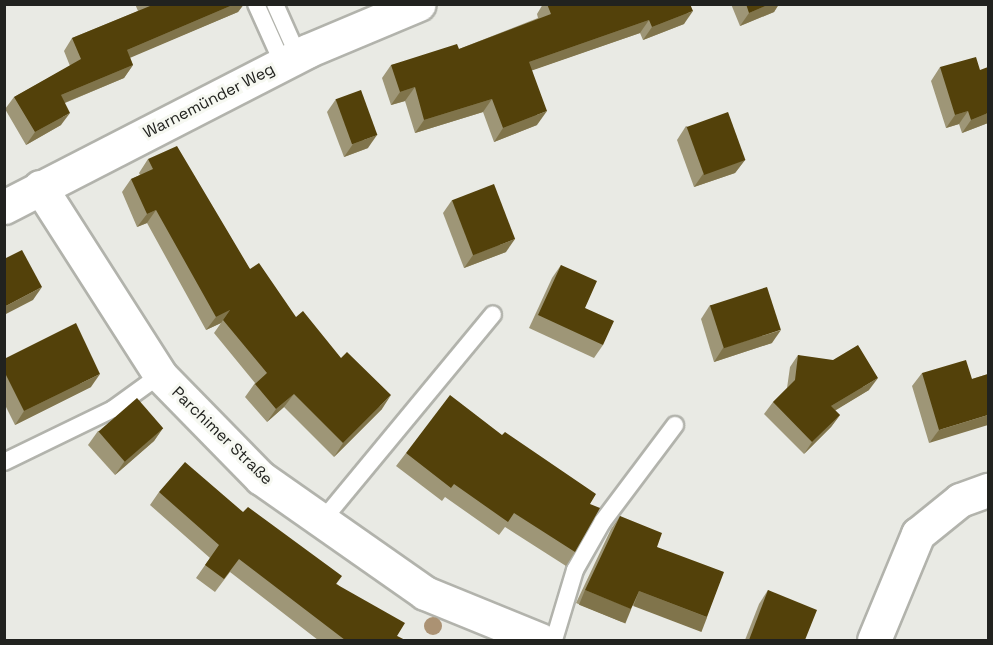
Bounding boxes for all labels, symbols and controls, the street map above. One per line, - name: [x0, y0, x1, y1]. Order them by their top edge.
- street label: Warnemünder Weg: [140, 60, 278, 142]
- street label: Parchimer Straße: [168, 383, 276, 489]

